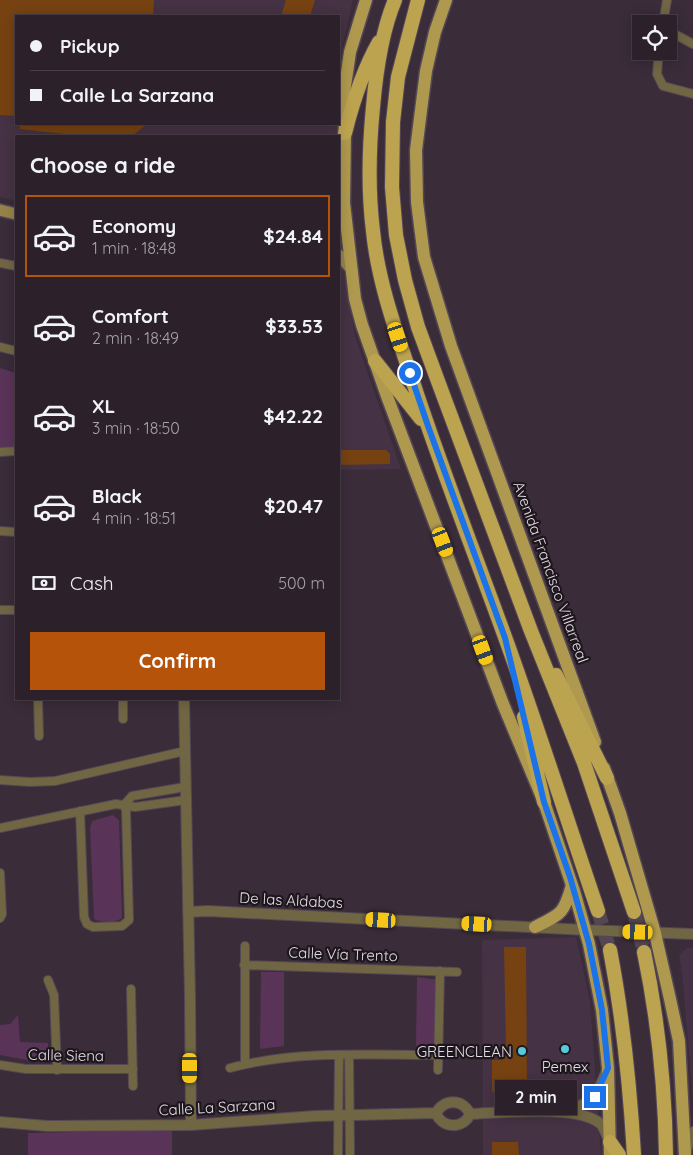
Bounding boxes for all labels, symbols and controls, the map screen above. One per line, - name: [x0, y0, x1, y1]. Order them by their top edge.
- map controls: [632, 15, 677, 60]
- button: locate: [632, 15, 677, 60]
- text: Pickup: [60, 34, 120, 58]
- text: Calle La Sarzana: [60, 83, 214, 107]
- text: Choose a ride: [30, 151, 175, 179]
- icon: car: [32, 214, 77, 259]
- text: Economy: [92, 214, 176, 238]
- text: $24.84: [263, 224, 323, 248]
- text: 1 min · 18:48: [92, 238, 176, 258]
- icon: car: [32, 304, 77, 349]
- text: Comfort: [92, 304, 169, 328]
- text: $33.53: [265, 314, 323, 338]
- car: [386, 320, 409, 354]
- text: 2 min · 18:49: [92, 328, 179, 348]
- route start: [399, 362, 421, 384]
- icon: car: [32, 394, 77, 439]
- text: XL: [92, 394, 115, 418]
- text: $42.22: [263, 404, 323, 428]
- text: 3 min · 18:50: [92, 418, 180, 438]
- street label: Avenida Francisco Villarreal: [509, 479, 593, 665]
- icon: car: [32, 484, 77, 529]
- text: Black: [92, 484, 142, 508]
- text: $20.47: [264, 494, 323, 518]
- text: 4 min · 18:51: [92, 508, 176, 528]
- car: [430, 525, 455, 559]
- icon: cash: [30, 569, 58, 597]
- text: Cash: [70, 571, 114, 595]
- text: 500 m: [278, 573, 325, 593]
- button: Confirm: [30, 632, 325, 690]
- car: [470, 633, 495, 667]
- street label: De las Aldabas: [239, 888, 343, 912]
- car: [365, 912, 396, 928]
- car: [461, 916, 492, 932]
- car: [622, 924, 653, 940]
- street label: Calle Vía Trento: [288, 943, 398, 965]
- place label: GREENCLEAN: [417, 1042, 512, 1061]
- marker: Pemex: [559, 1043, 571, 1055]
- street label: Calle Siena: [28, 1045, 104, 1065]
- marker: GREENCLEAN: [516, 1045, 528, 1057]
- car: [182, 1053, 197, 1083]
- place label: Pemex: [542, 1057, 588, 1076]
- callout: 2 min: [495, 1080, 578, 1114]
- route end: [584, 1086, 606, 1108]
- text: 2 min: [515, 1087, 557, 1107]
- street label: Calle La Sarzana: [158, 1094, 276, 1120]

